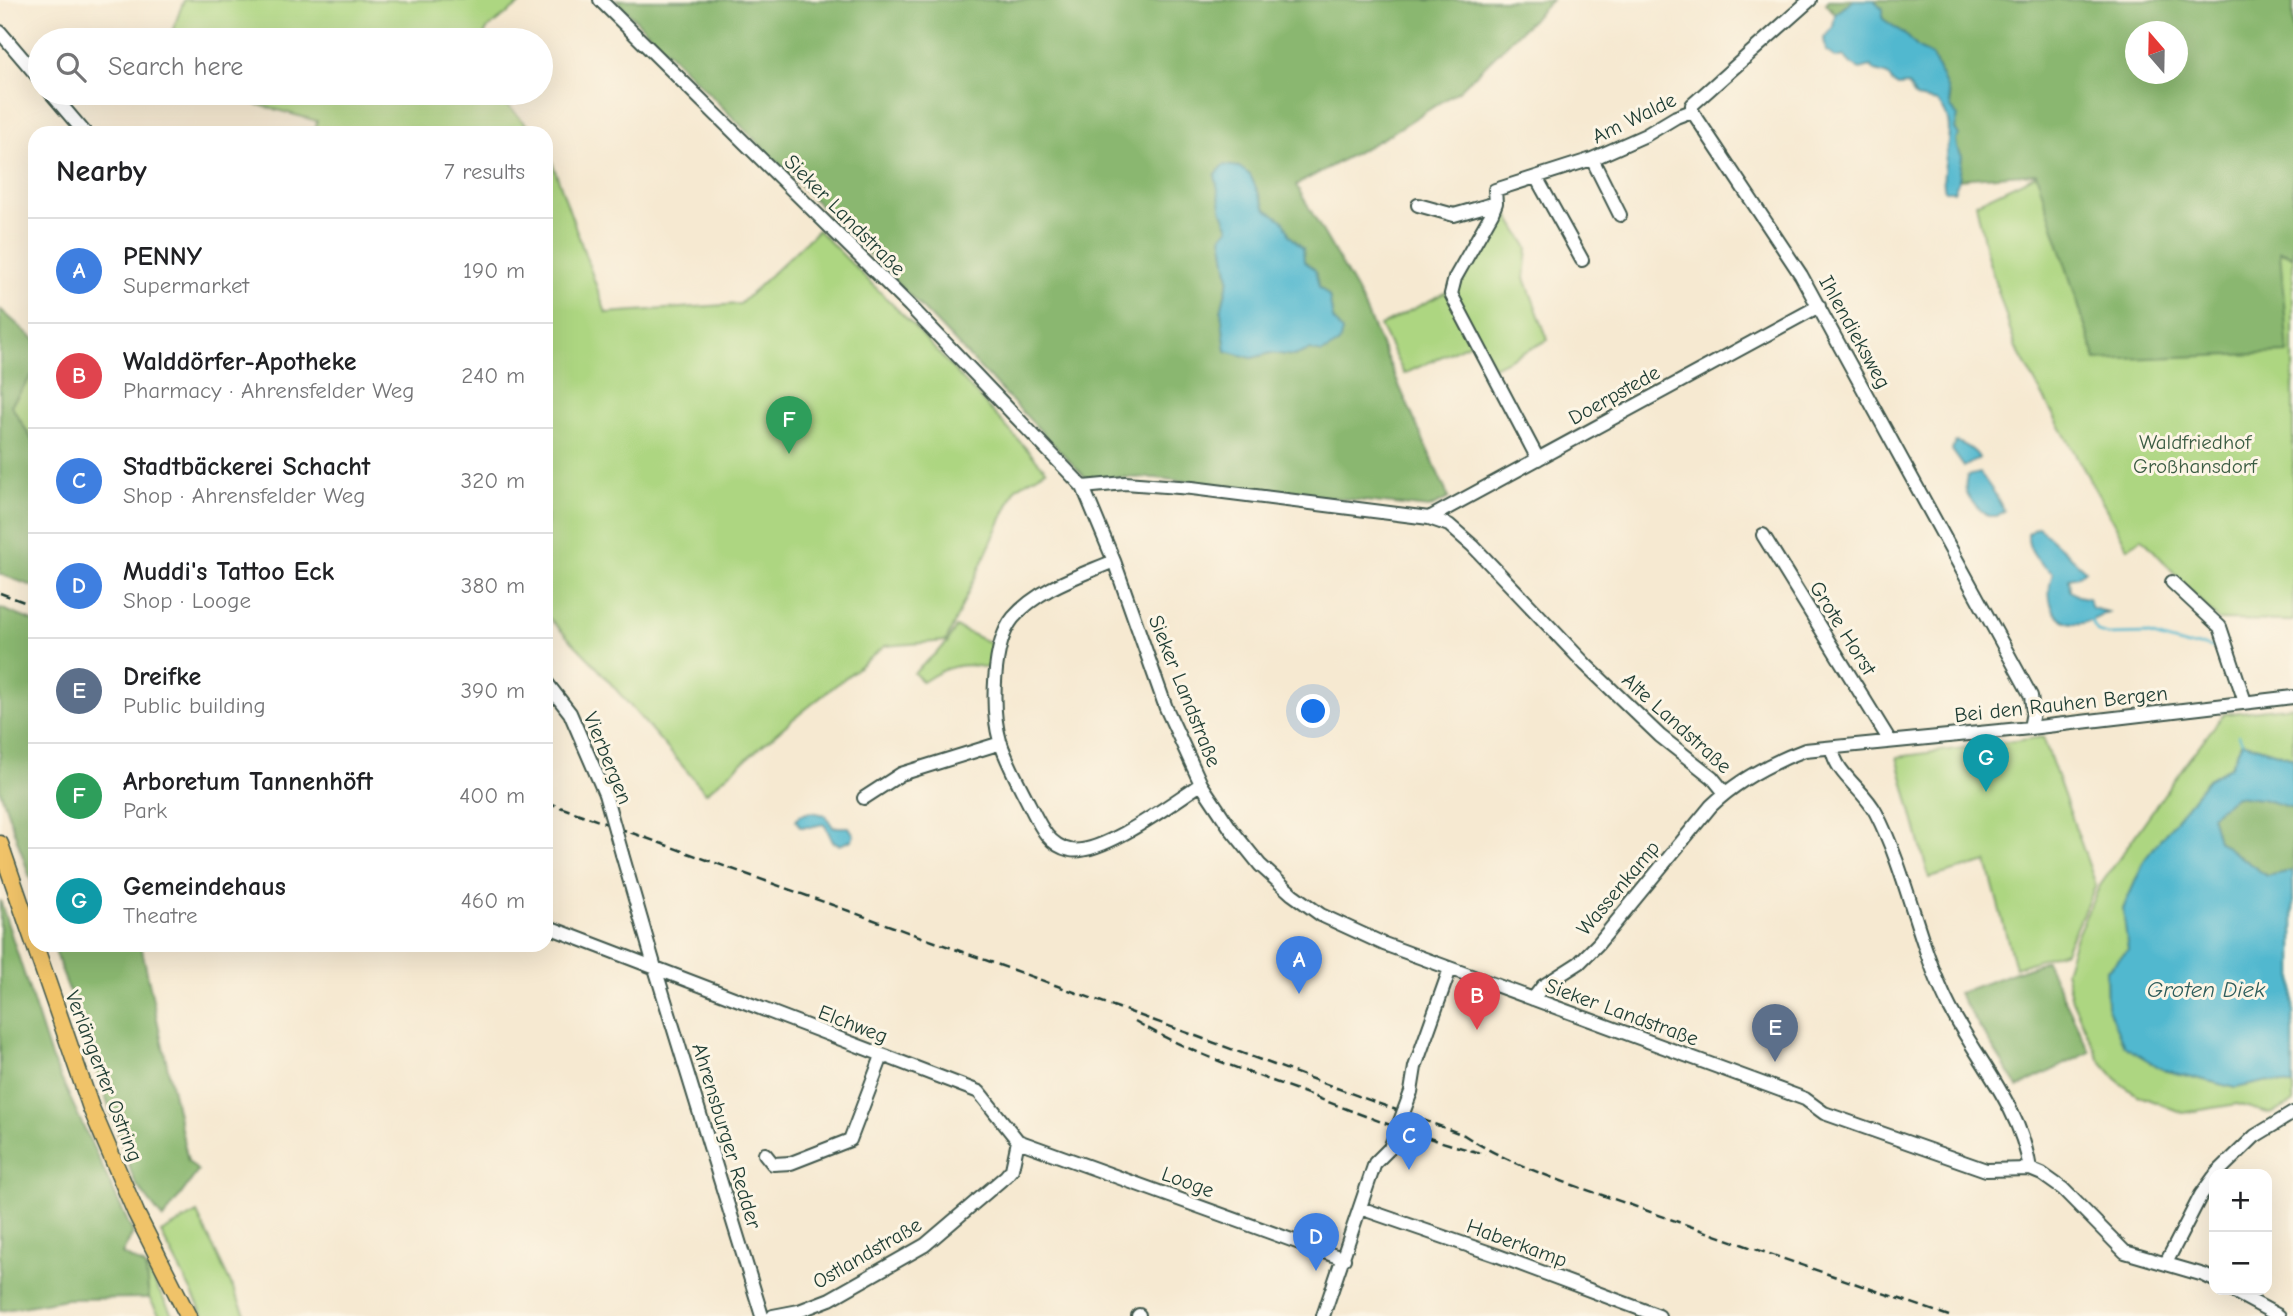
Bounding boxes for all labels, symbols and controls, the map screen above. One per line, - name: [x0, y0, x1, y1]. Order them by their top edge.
- north arrow: [2125, 21, 2188, 84]
- search box: [28, 28, 553, 105]
- icon: search: [52, 48, 90, 86]
- text: Search here: [108, 52, 243, 82]
- street label: Am Walde: [1588, 87, 1680, 149]
- street label: Sieker Landstraße: [779, 149, 911, 281]
- text: Nearby: [56, 154, 147, 189]
- text: 7 results: [444, 158, 525, 185]
- text: PENNY: [123, 242, 202, 272]
- text: A: [73, 257, 85, 284]
- text: 190 m: [463, 257, 525, 284]
- street label: Ihlendieksweg: [1814, 271, 1896, 393]
- text: Supermarket: [123, 272, 249, 299]
- text: Walddörfer-Apotheke: [123, 347, 356, 377]
- street label: Doerpstede: [1564, 360, 1664, 430]
- text: B: [72, 362, 86, 389]
- text: 240 m: [461, 362, 525, 389]
- text: Pharmacy · Ahrensfelder Weg: [123, 377, 414, 404]
- pin: F: [766, 396, 812, 454]
- park label: Waldfriedhof Großhansdorf: [2133, 430, 2258, 478]
- text: Stadtbäckerei Schacht: [123, 452, 370, 482]
- text: C: [72, 467, 86, 494]
- text: 320 m: [461, 467, 525, 494]
- text: Shop · Ahrensfelder Weg: [123, 482, 365, 509]
- text: Muddi's Tattoo Eck: [123, 557, 334, 587]
- text: D: [72, 572, 86, 599]
- text: 380 m: [461, 572, 525, 599]
- street label: Grote Horst: [1805, 577, 1882, 680]
- text: Shop · Looge: [123, 587, 251, 614]
- street label: Sieker Landstraße: [1144, 612, 1226, 770]
- text: Dreifke: [123, 662, 201, 692]
- street label: Alte Landstraße: [1617, 668, 1737, 778]
- text: E: [72, 677, 86, 704]
- text: 390 m: [460, 677, 525, 704]
- street label: Bei den Rauhen Bergen: [1953, 681, 2169, 727]
- text: Public building: [123, 692, 266, 719]
- your location: [1296, 694, 1330, 728]
- street label: Vierbergen: [579, 708, 637, 808]
- pin: G: [1963, 734, 2009, 792]
- text: Arboretum Tannenhöft: [123, 767, 373, 797]
- text: F: [72, 782, 86, 809]
- text: 400 m: [459, 782, 525, 809]
- text: Park: [123, 797, 167, 824]
- street label: Wassenkamp: [1571, 836, 1665, 940]
- text: Gemeindehaus: [123, 872, 286, 902]
- text: G: [71, 887, 87, 914]
- text: 460 m: [461, 887, 525, 914]
- text: Theatre: [123, 902, 198, 929]
- pin: A: [1276, 936, 1322, 994]
- pin: B: [1454, 972, 1500, 1030]
- street label: Sieker Landstraße: [1542, 973, 1702, 1051]
- water label: Groten Diek: [2147, 976, 2266, 1003]
- street label: Verlängerter Ostring: [60, 987, 148, 1165]
- street label: Elchweg: [815, 1000, 891, 1048]
- pin: E: [1752, 1004, 1798, 1062]
- street label: Ahrensburger Redder: [687, 1040, 767, 1232]
- pin: C: [1386, 1112, 1432, 1170]
- street label: Looge: [1159, 1161, 1217, 1203]
- map controls: [2209, 1169, 2272, 1295]
- button: +: [2209, 1169, 2272, 1232]
- street label: Ostlandstraße: [808, 1212, 926, 1294]
- pin: D: [1293, 1213, 1339, 1271]
- street label: Haberkamp: [1463, 1214, 1571, 1272]
- button: −: [2209, 1232, 2272, 1295]

